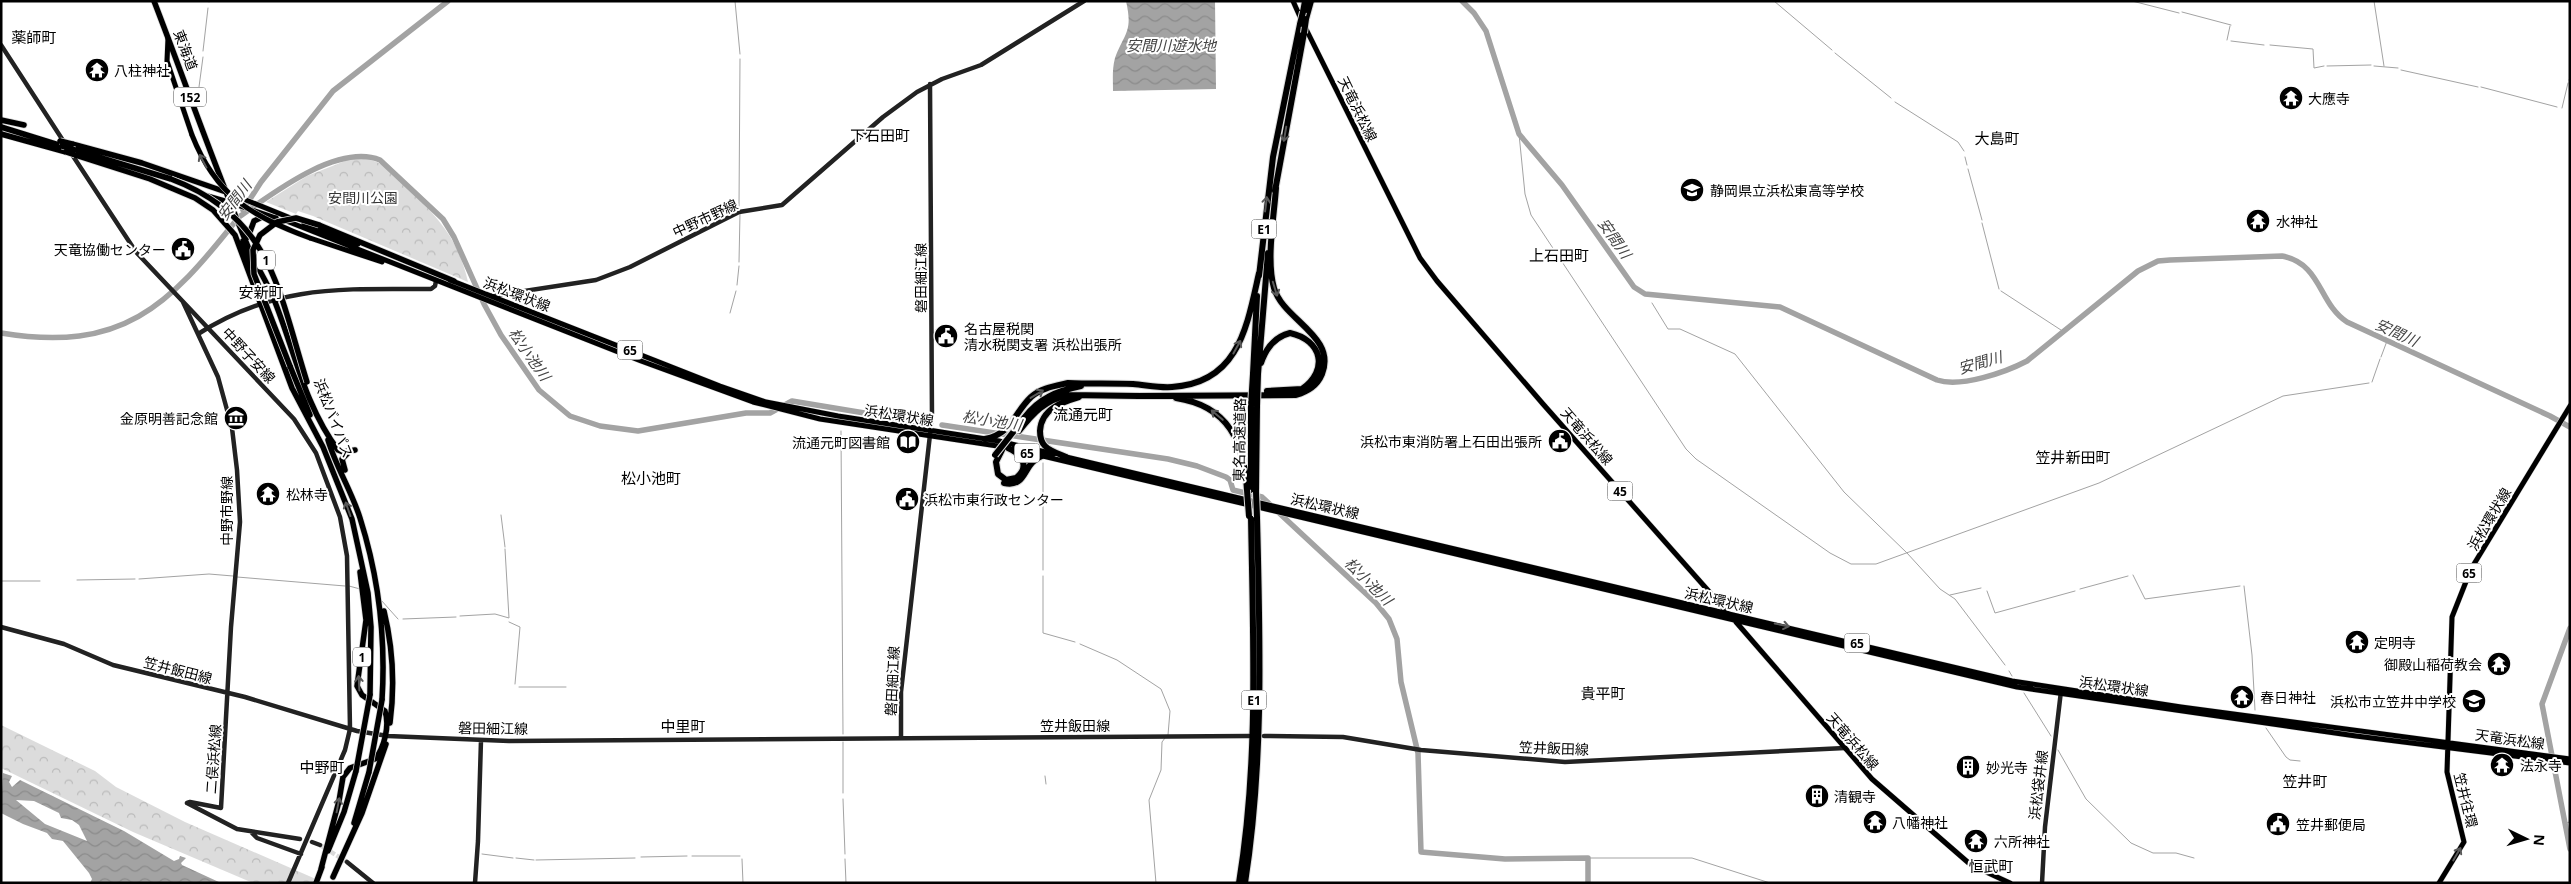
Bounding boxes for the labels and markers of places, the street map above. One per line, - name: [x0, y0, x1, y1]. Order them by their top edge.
- temple icon: 八柱神社: [84, 57, 110, 83]
- place label: 八柱神社: [114, 61, 170, 80]
- temple icon: 大應寺: [2278, 85, 2304, 111]
- place label: 大應寺: [2308, 89, 2350, 108]
- school or university icon: 静岡県立浜松東高等学校: [1679, 177, 1705, 203]
- place label: 静岡県立浜松東高等学校: [1710, 181, 1864, 200]
- temple icon: 水神社: [2245, 208, 2271, 234]
- place label: 水神社: [2276, 212, 2318, 231]
- public building icon: 天竜協働センター: [170, 236, 196, 262]
- place label: 天竜協働センター: [54, 240, 166, 259]
- place label: 名古屋税関 清水税関支署 浜松出張所: [964, 319, 1122, 354]
- public building icon: 名古屋税関 清水税関支署 浜松出張所: [933, 323, 959, 349]
- museum icon: 金原明善記念館: [223, 405, 249, 431]
- place label: 金原明善記念館: [120, 409, 218, 428]
- public building icon: 浜松市東消防署上石田出張所: [1547, 428, 1573, 454]
- library icon: 流通元町図書館: [895, 429, 921, 455]
- place label: 浜松市東消防署上石田出張所: [1360, 432, 1542, 451]
- place label: 流通元町図書館: [792, 433, 890, 452]
- temple icon: 松林寺: [255, 481, 281, 507]
- place label: 松林寺: [286, 485, 328, 504]
- public building icon: 浜松市東行政センター: [894, 486, 920, 512]
- place label: 浜松市東行政センター: [924, 490, 1064, 509]
- temple icon: 定明寺: [2344, 629, 2370, 655]
- place label: 定明寺: [2374, 633, 2416, 652]
- temple icon: 御殿山稲荷教会: [2486, 651, 2512, 677]
- place label: 御殿山稲荷教会: [2384, 655, 2482, 674]
- temple icon: 春日神社: [2229, 684, 2255, 710]
- place label: 春日神社: [2260, 688, 2316, 707]
- school or university icon: 浜松市立笠井中学校: [2461, 688, 2487, 714]
- place label: 浜松市立笠井中学校: [2330, 692, 2456, 711]
- temple icon: 法永寺: [2489, 752, 2515, 778]
- building icon: 妙光寺: [1955, 754, 1981, 780]
- place label: 法永寺: [2520, 756, 2562, 775]
- place label: 妙光寺: [1986, 758, 2028, 777]
- building icon: 清観寺: [1804, 783, 1830, 809]
- place label: 清観寺: [1834, 787, 1876, 806]
- temple icon: 八幡神社: [1862, 809, 1888, 835]
- public building icon: 笠井郵便局: [2265, 811, 2291, 837]
- place label: 八幡神社: [1892, 813, 1948, 832]
- place label: 笠井郵便局: [2296, 815, 2366, 834]
- temple icon: 六所神社: [1963, 828, 1989, 854]
- place label: 六所神社: [1994, 832, 2050, 851]

